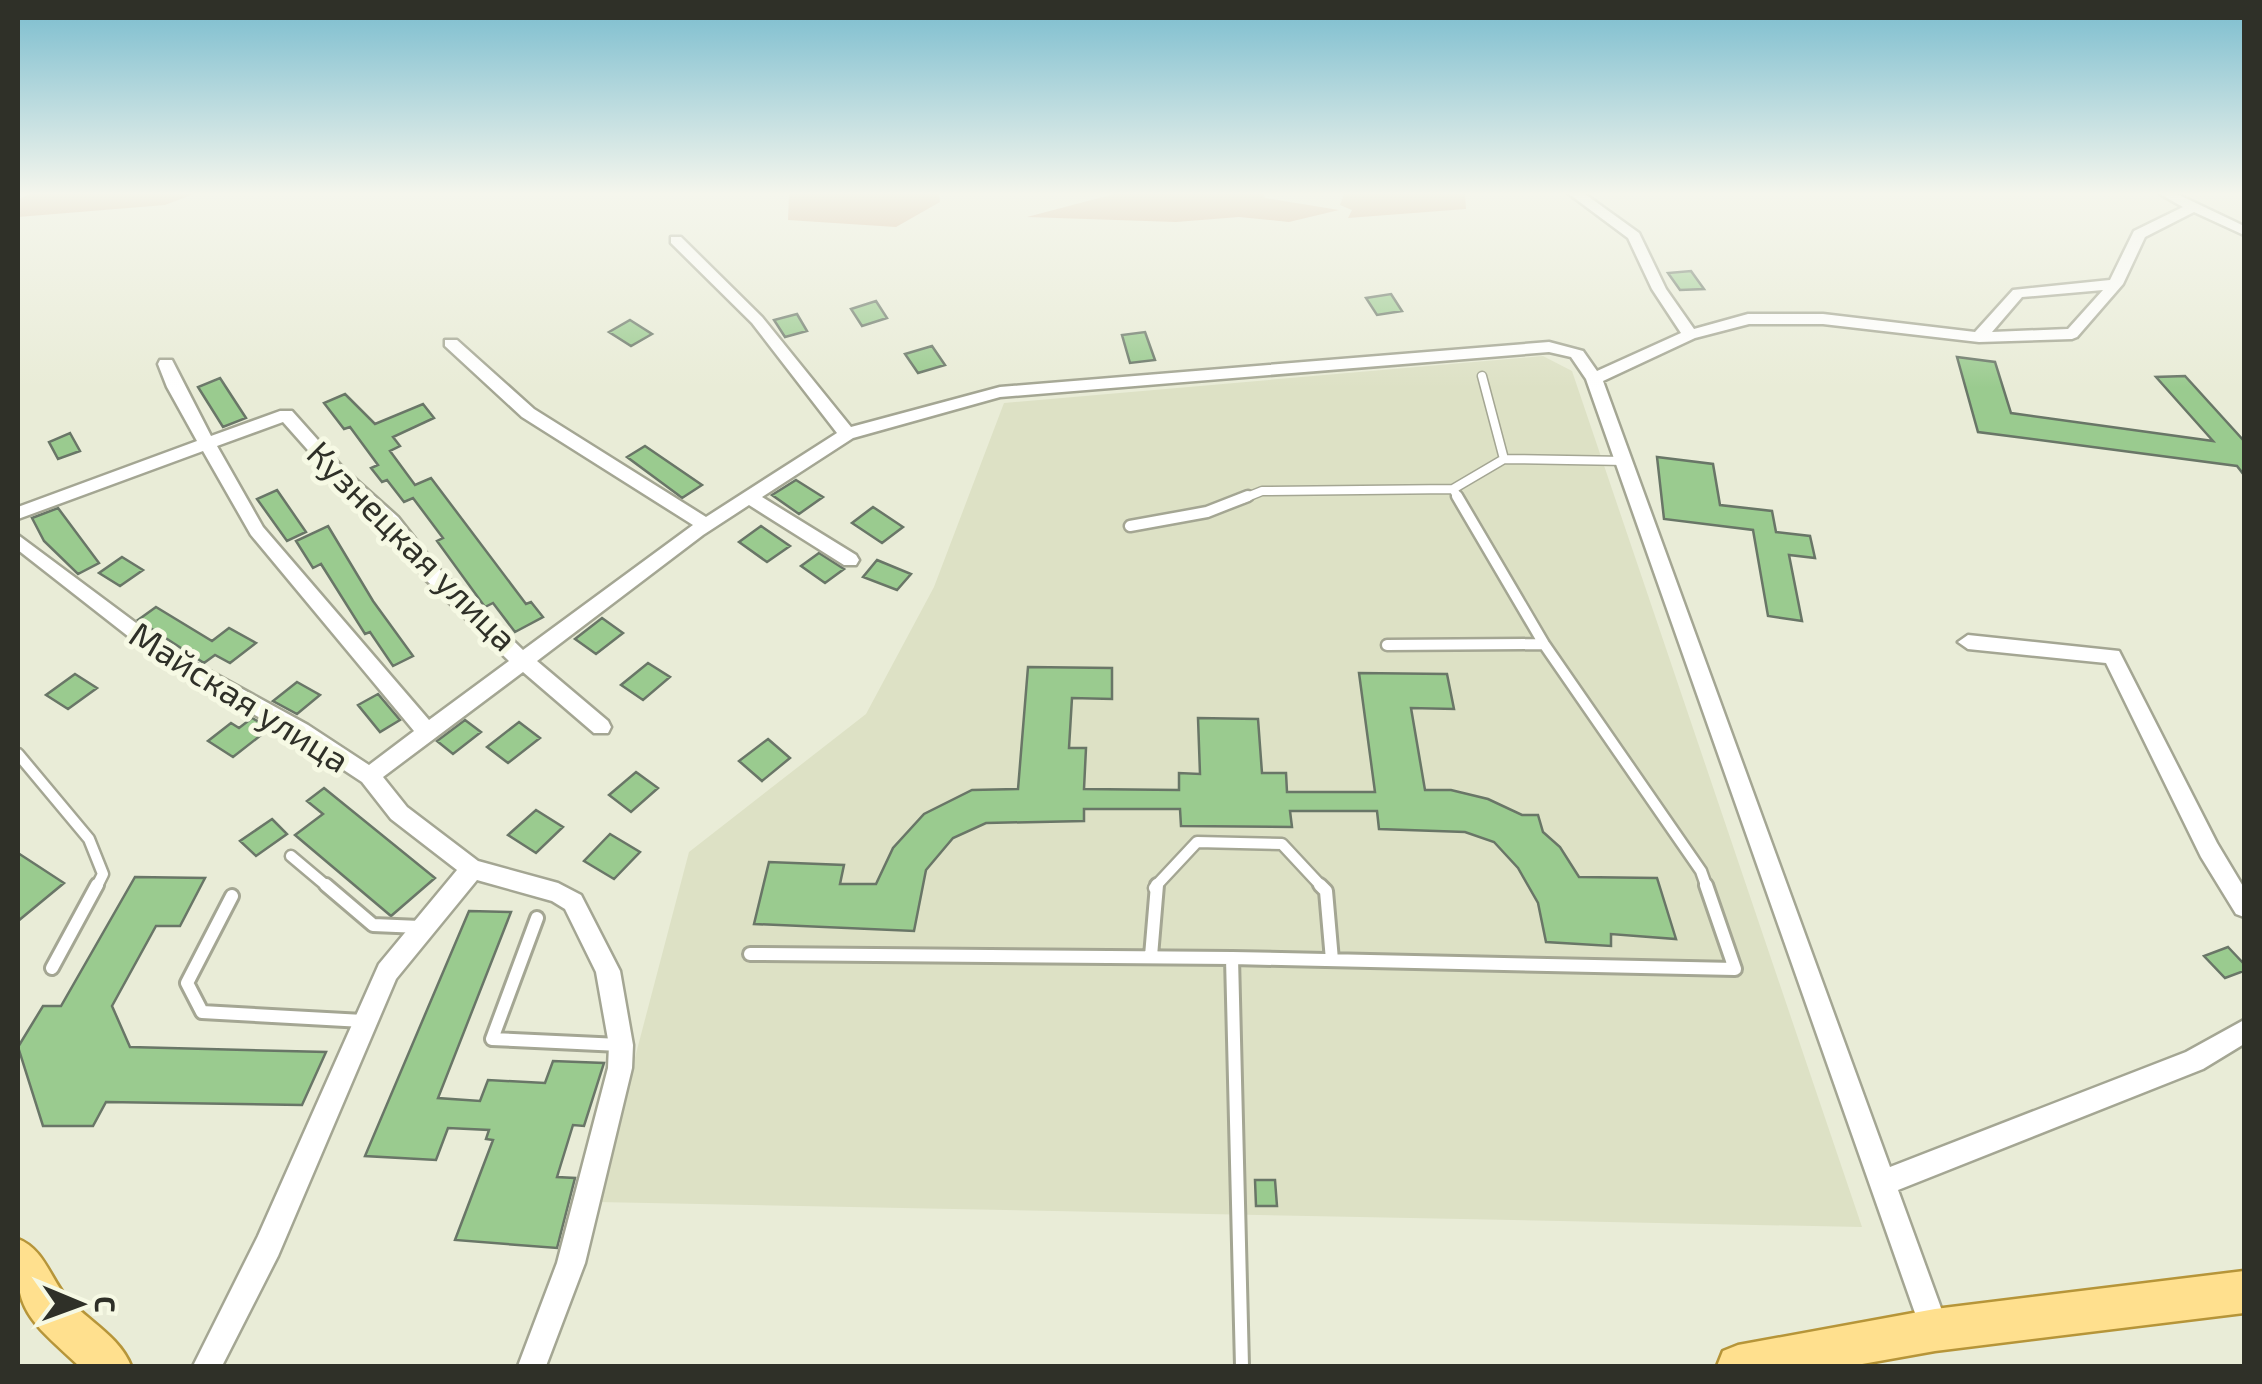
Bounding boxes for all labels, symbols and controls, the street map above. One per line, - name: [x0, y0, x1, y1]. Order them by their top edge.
- street label: Кузнецкая улица: [299, 431, 527, 659]
- street label: Майская улица: [122, 612, 357, 781]
- north arrow: [30, 1254, 130, 1354]
- text: С: [89, 1296, 123, 1313]

